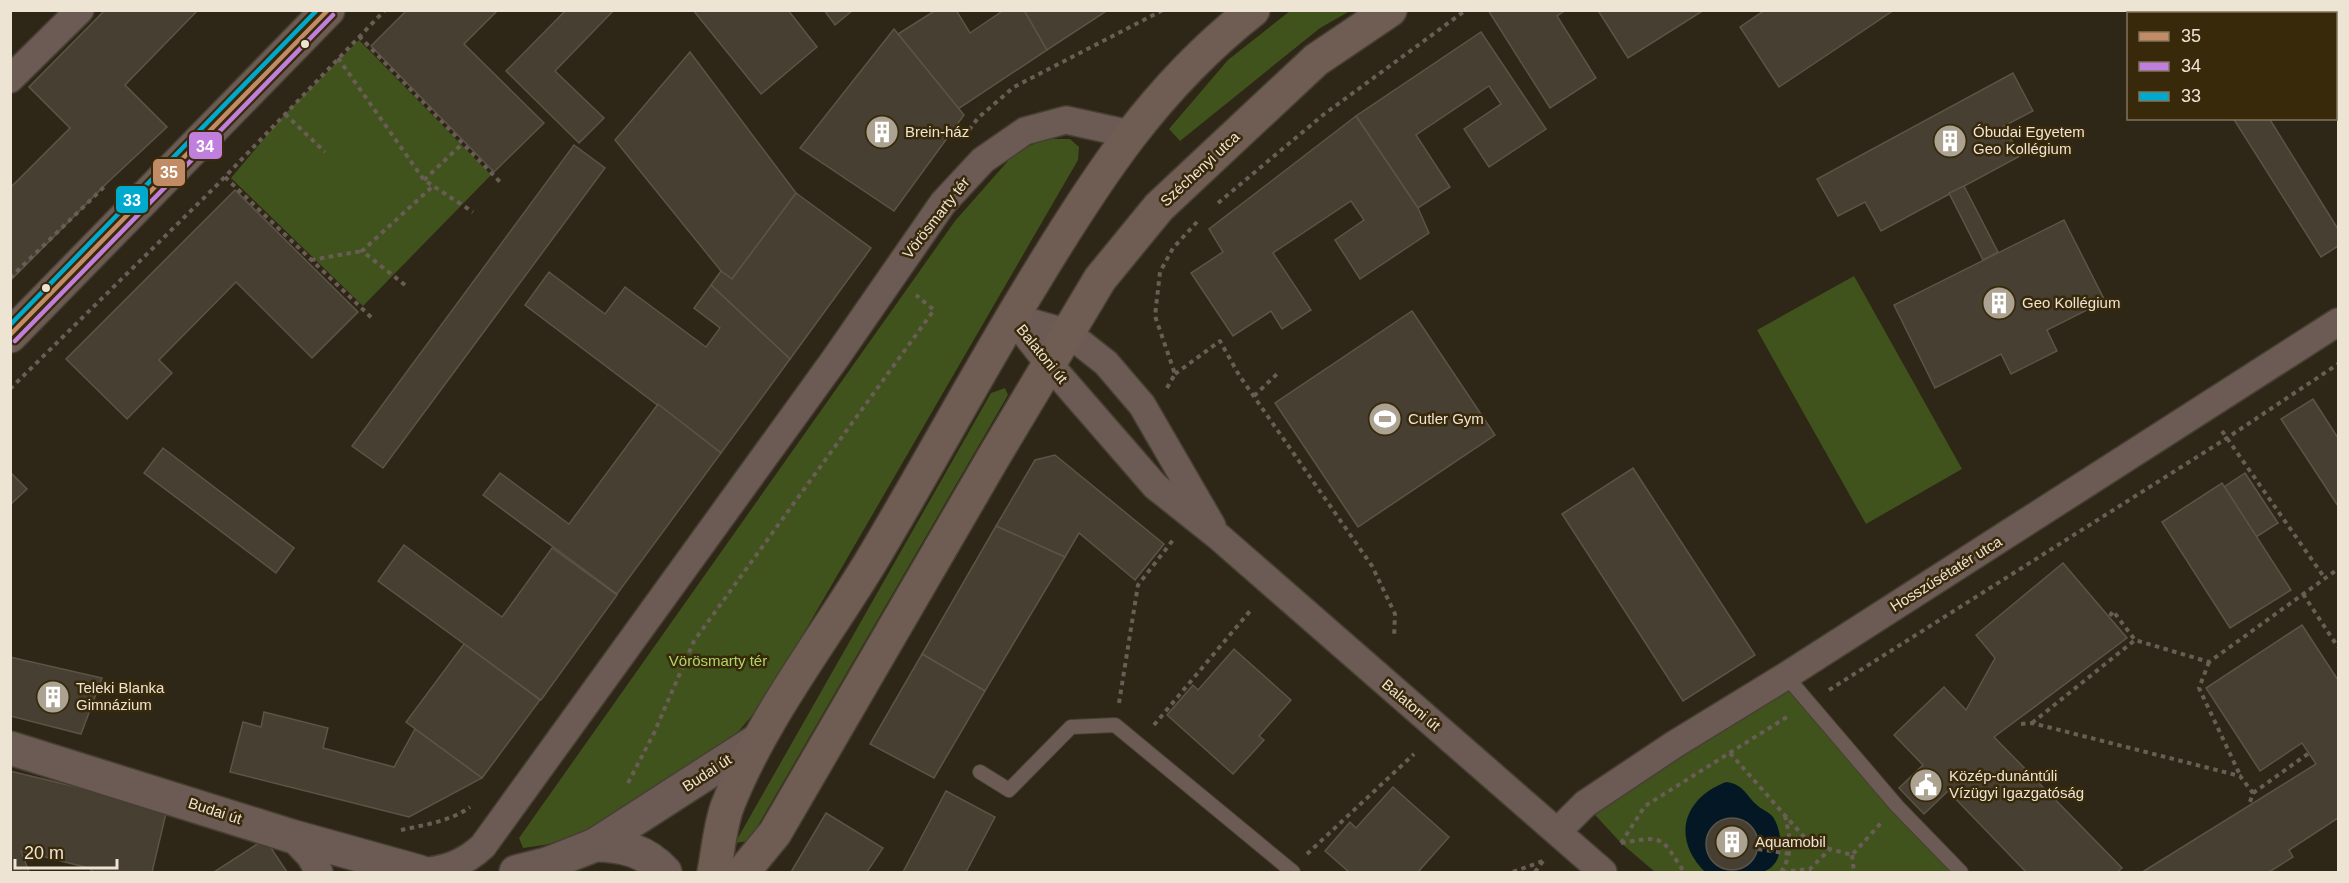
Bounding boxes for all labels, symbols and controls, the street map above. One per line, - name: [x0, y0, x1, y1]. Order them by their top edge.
- legend: [2127, 12, 2337, 120]
- text: 35: [2181, 26, 2201, 46]
- unlabelled marker: [299, 38, 311, 50]
- text: 34: [2181, 56, 2201, 76]
- text: 33: [2181, 86, 2201, 106]
- building icon: Brein-ház: [864, 114, 900, 150]
- place label: Brein-ház: [905, 123, 969, 140]
- building icon: Óbudai Egyetem Geo Kollégium: [1932, 123, 1968, 159]
- place label: Óbudai Egyetem Geo Kollégium: [1973, 123, 2085, 157]
- street label: Széchenyi utca: [1157, 127, 1243, 210]
- line badge: 34: [188, 131, 223, 160]
- text: 34: [196, 138, 214, 155]
- line badge: 35: [152, 158, 186, 187]
- text: 35: [160, 164, 178, 181]
- street label: Vörösmarty tér: [899, 174, 973, 262]
- line badge: 33: [115, 185, 149, 214]
- text: 33: [123, 192, 141, 209]
- unlabelled marker: [40, 282, 52, 294]
- building icon: Geo Kollégium: [1981, 285, 2017, 321]
- place label: Geo Kollégium: [2022, 294, 2120, 311]
- street label: Balatoni út: [1013, 321, 1072, 387]
- sports icon: Cutler Gym: [1367, 401, 1403, 437]
- place label: Cutler Gym: [1408, 410, 1484, 427]
- street label: Hosszúsétatér utca: [1887, 532, 2005, 615]
- park label: Vörösmarty tér: [669, 652, 767, 669]
- street label: Balatoni út: [1379, 675, 1445, 734]
- building icon: Teleki Blanka Gimnázium: [35, 679, 71, 715]
- place label: Teleki Blanka Gimnázium: [76, 679, 165, 713]
- street label: Budai út: [679, 750, 735, 795]
- public building icon: Közép-dunántúli Vízügyi Igazgatóság: [1908, 767, 1944, 803]
- place label: Közép-dunántúli Vízügyi Igazgatóság: [1949, 767, 2084, 801]
- street label: Budai út: [186, 794, 245, 827]
- building icon: Aquamobil: [1714, 824, 1750, 860]
- scale bar: [15, 832, 117, 870]
- place label: Aquamobil: [1755, 833, 1826, 850]
- text: 20 m: [24, 843, 64, 863]

